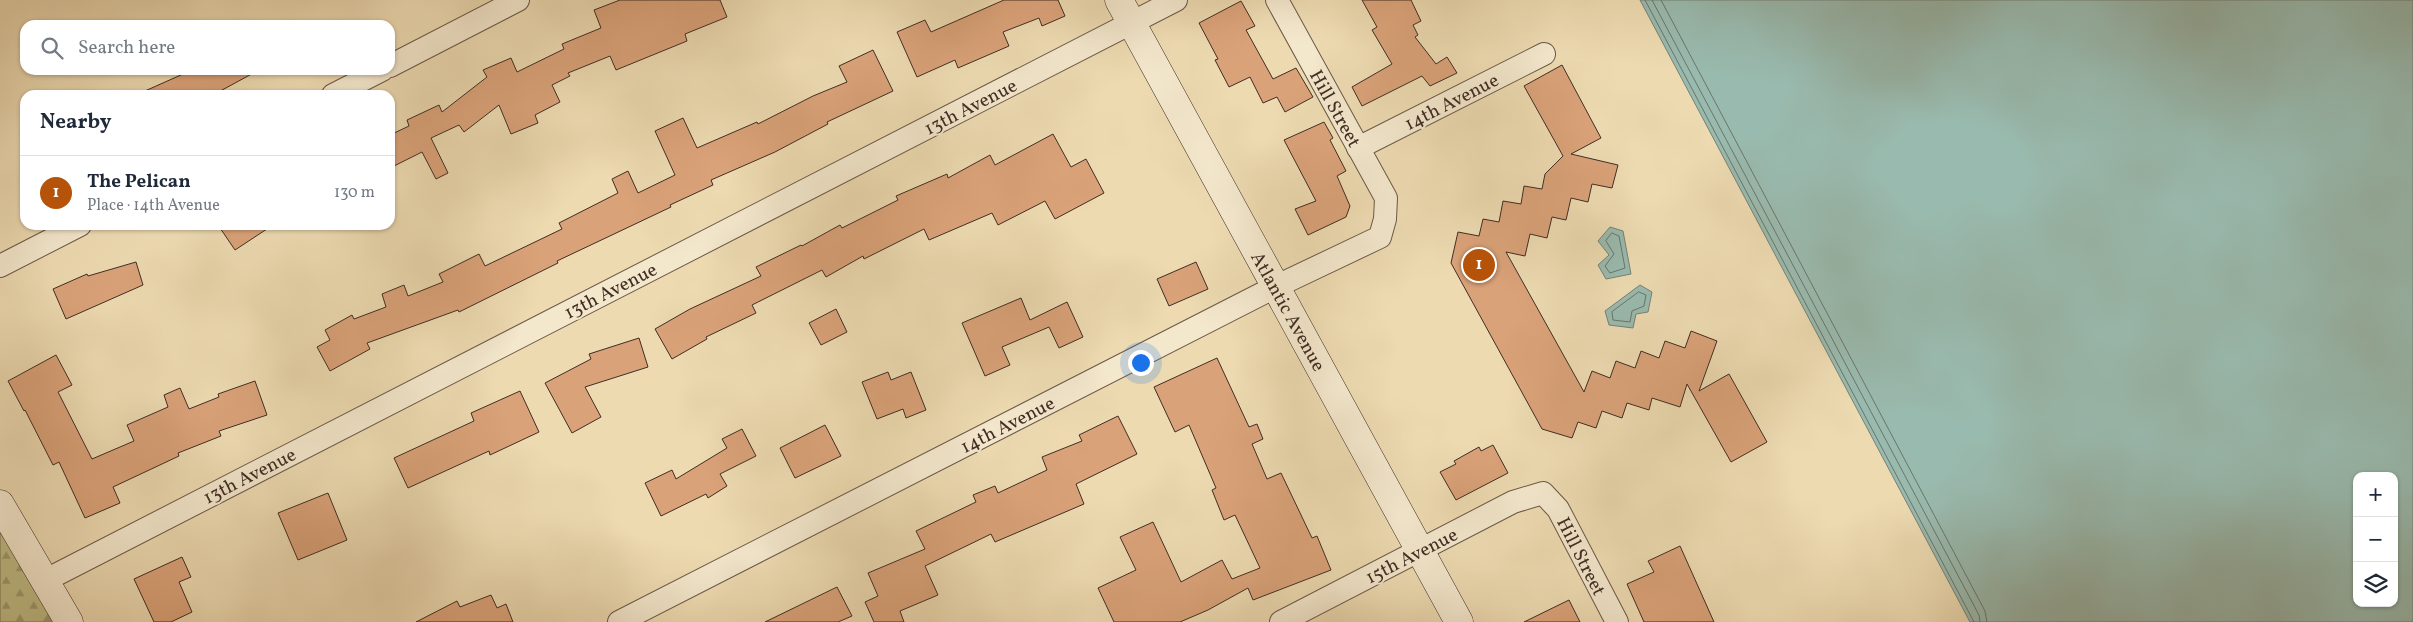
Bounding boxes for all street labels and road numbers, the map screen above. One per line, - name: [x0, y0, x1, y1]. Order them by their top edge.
- street label: Hill Street: [1302, 65, 1366, 153]
- street label: 14th Avenue: [1400, 68, 1504, 138]
- street label: 13th Avenue: [920, 73, 1022, 142]
- street label: Atlantic Avenue: [1244, 247, 1331, 376]
- street label: 13th Avenue: [560, 257, 662, 326]
- street label: 14th Avenue: [956, 391, 1060, 461]
- street label: 13th Avenue: [199, 442, 301, 511]
- street label: Hill Street: [1549, 513, 1611, 601]
- street label: 15th Avenue: [1361, 522, 1463, 591]

